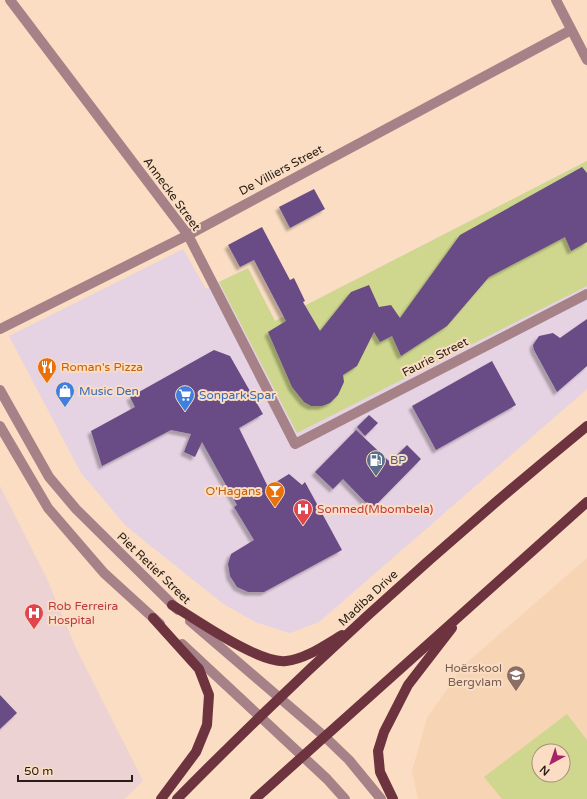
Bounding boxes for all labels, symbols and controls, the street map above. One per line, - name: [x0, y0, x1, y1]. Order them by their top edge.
- street label: De Villiers Street: [236, 142, 326, 198]
- street label: Annecke Street: [141, 155, 204, 234]
- street label: Faurie Street: [400, 334, 471, 380]
- restaurant icon: Roman's Pizza: [36, 356, 58, 384]
- place label: Roman's Pizza: [61, 360, 143, 374]
- shop icon: Music Den: [54, 380, 76, 408]
- place label: Music Den: [79, 384, 139, 398]
- supermarket icon: Sonpark Spar: [174, 384, 196, 412]
- place label: Sonpark Spar: [199, 388, 276, 402]
- fuel station icon: BP: [365, 449, 387, 477]
- place label: BP: [390, 453, 406, 467]
- bar icon: O'Hagans: [264, 480, 286, 508]
- place label: O'Hagans: [205, 484, 261, 498]
- hospital icon: Sonmed(Mbombela): [292, 498, 314, 526]
- place label: Sonmed(Mbombela): [317, 502, 434, 516]
- street label: Piet Retief Street: [114, 529, 194, 607]
- street label: Madiba Drive: [335, 567, 401, 629]
- place label: Rob Ferreira Hospital: [48, 599, 118, 627]
- hospital icon: Rob Ferreira Hospital: [23, 602, 45, 630]
- place label: Hoërskool Bergvlam: [445, 661, 502, 689]
- school or university icon: Hoërskool Bergvlam: [505, 664, 527, 692]
- north arrow: [531, 743, 571, 783]
- scale bar: [18, 757, 132, 783]
- text: N: [537, 762, 552, 778]
- text: 50 m: [24, 764, 53, 778]

